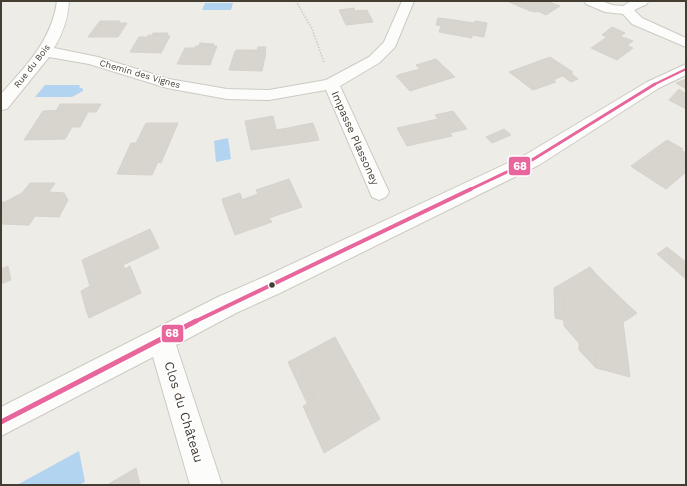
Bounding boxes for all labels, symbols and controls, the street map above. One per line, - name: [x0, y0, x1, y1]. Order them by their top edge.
- street label: Rue du Bois: [12, 42, 52, 90]
- street label: Chemin des Vignes: [99, 58, 182, 90]
- street label: Impasse Plassoney: [328, 89, 382, 187]
- line badge: 68: [508, 156, 531, 176]
- text: 68: [513, 160, 527, 173]
- unlabelled marker: [267, 280, 277, 290]
- line badge: 68: [161, 324, 184, 343]
- text: 68: [165, 327, 179, 340]
- street label: Clos du Château: [161, 360, 207, 464]

